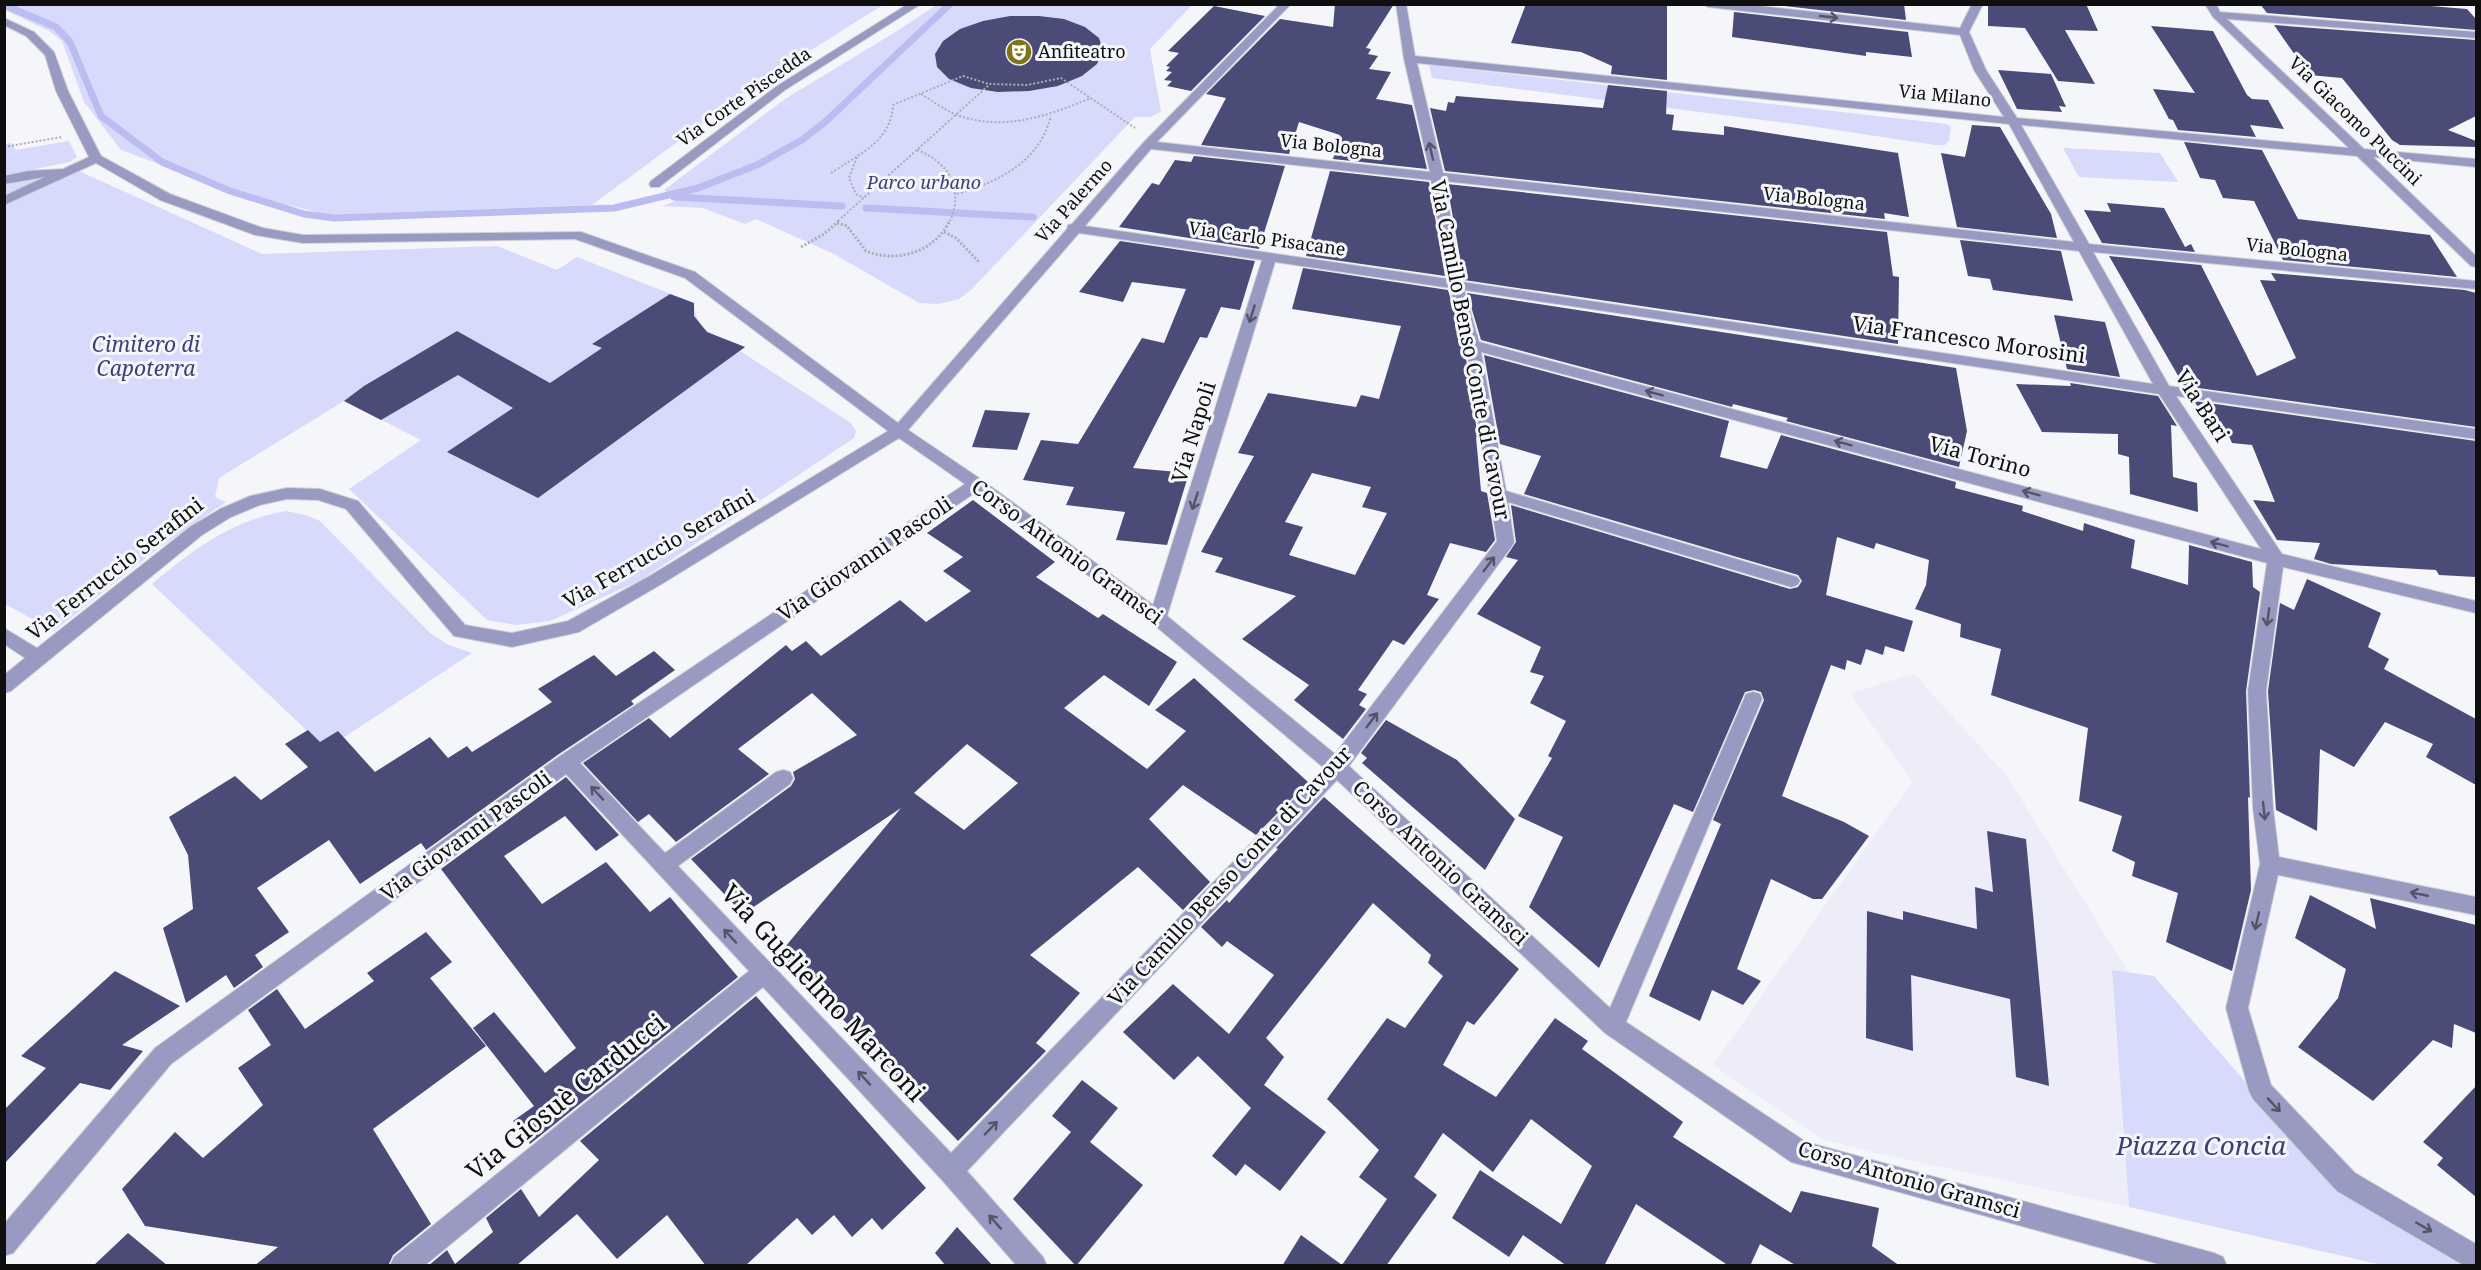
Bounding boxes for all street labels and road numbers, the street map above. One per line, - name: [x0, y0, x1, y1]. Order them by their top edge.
- street label: Via Corte Piscedda: [672, 41, 815, 152]
- street label: Via Giacomo Puccini: [2284, 51, 2427, 190]
- street label: Via Milano: [1898, 78, 1993, 112]
- street label: Via Bologna: [1279, 128, 1383, 162]
- street label: Via Palermo: [1029, 153, 1117, 247]
- street label: Via Camillo Benso Conte di Cavour: [1424, 178, 1518, 522]
- street label: Via Bologna: [1762, 181, 1866, 215]
- street label: Via Carlo Pisacane: [1187, 215, 1347, 261]
- street label: Via Bologna: [2245, 232, 2349, 266]
- street label: Via Francesco Morosini: [1851, 309, 2088, 369]
- street label: Via Bari: [2169, 364, 2237, 447]
- street label: Via Napoli: [1164, 377, 1222, 486]
- street label: Via Torino: [1926, 429, 2034, 483]
- street label: Corso Antonio Gramsci: [966, 472, 1169, 630]
- street label: Via Ferruccio Serafini: [557, 482, 760, 615]
- street label: Via Giovanni Pascoli: [772, 489, 957, 627]
- street label: Via Ferruccio Serafini: [20, 490, 209, 646]
- street label: Via Camillo Benso Conte di Cavour: [1101, 739, 1357, 1011]
- street label: Via Giovanni Pascoli: [374, 763, 557, 907]
- street label: Corso Antonio Gramsci: [1347, 773, 1535, 951]
- street label: Via Guglielmo Marconi: [713, 876, 934, 1109]
- street label: Via Giosuè Carducci: [458, 1004, 673, 1188]
- street label: Corso Antonio Gramsci: [1795, 1134, 2024, 1224]

